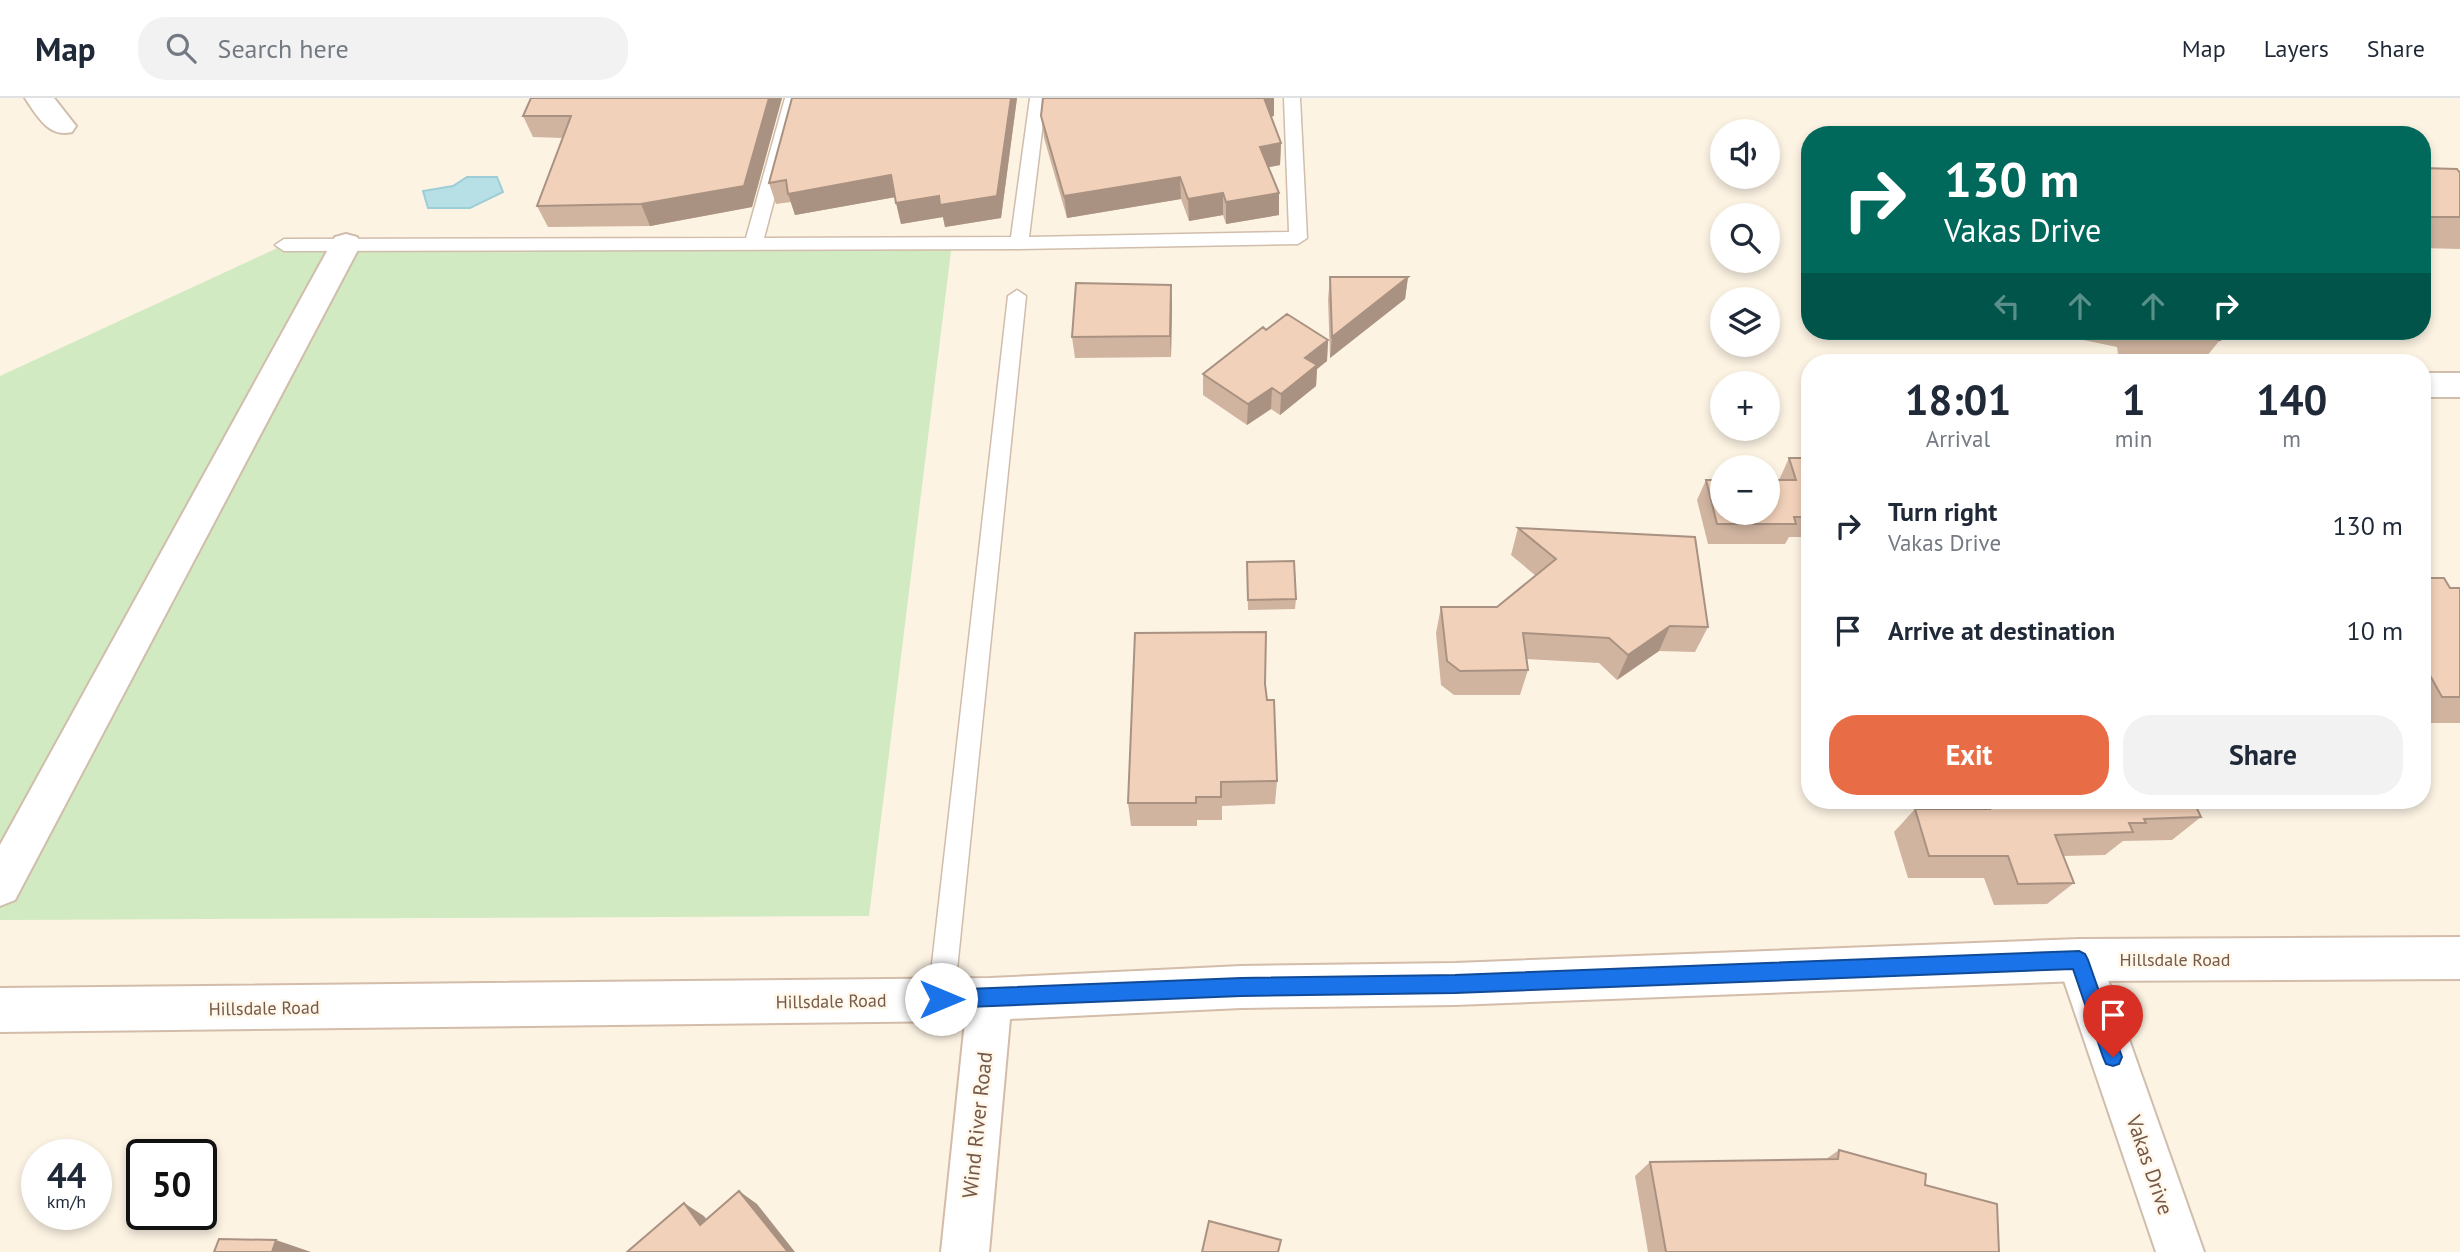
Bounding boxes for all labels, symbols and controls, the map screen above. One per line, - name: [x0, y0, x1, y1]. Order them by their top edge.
- search box: [138, 17, 628, 80]
- text: Map: [35, 27, 96, 70]
- icon: search: [162, 29, 200, 67]
- text: Search here: [218, 32, 349, 65]
- text: Map: [2182, 33, 2226, 64]
- text: Layers: [2264, 33, 2329, 64]
- text: Share: [2367, 33, 2425, 64]
- map controls: [1710, 119, 1780, 525]
- button: sound: [1710, 119, 1780, 189]
- text: 130 m: [1944, 147, 2079, 211]
- icon: right: [1829, 154, 1920, 245]
- button: search: [1710, 203, 1780, 273]
- text: Vakas Drive: [1944, 209, 2101, 251]
- button: layers: [1710, 287, 1780, 357]
- icon: left: [1988, 287, 2026, 325]
- icon: ahead: [2061, 287, 2099, 325]
- icon: ahead: [2134, 287, 2172, 325]
- icon: right: [2207, 287, 2245, 325]
- button: +: [1710, 371, 1780, 441]
- text: 18:01: [1905, 372, 2011, 427]
- text: 1: [2122, 372, 2145, 427]
- text: 140: [2256, 372, 2327, 427]
- text: Arrival: [1926, 424, 1990, 453]
- text: min: [2115, 424, 2152, 453]
- text: m: [2282, 424, 2301, 453]
- button: −: [1710, 455, 1780, 525]
- text: Turn right: [1888, 495, 1997, 528]
- icon: right: [1829, 507, 1867, 545]
- text: 130 m: [2332, 509, 2403, 542]
- text: Vakas Drive: [1888, 528, 2001, 557]
- icon: arrive: [1829, 612, 1867, 650]
- text: Arrive at destination: [1888, 614, 2115, 647]
- text: 10 m: [2347, 614, 2403, 647]
- button: Exit: [1829, 715, 2109, 795]
- button: Share: [2123, 715, 2403, 795]
- street label: Hillsdale Road: [2120, 948, 2230, 971]
- position arrow: [904, 962, 978, 1036]
- pin: [2083, 985, 2143, 1057]
- street label: Hillsdale Road: [775, 989, 887, 1013]
- street label: Hillsdale Road: [208, 996, 320, 1020]
- icon: arrive: [2094, 996, 2132, 1034]
- street label: Wind River Road: [956, 1050, 998, 1200]
- street label: Vakas Drive: [2120, 1111, 2180, 1218]
- speed limit sign: 50: [126, 1139, 217, 1230]
- text: 44: [47, 1152, 86, 1198]
- text: km/h: [47, 1190, 86, 1213]

